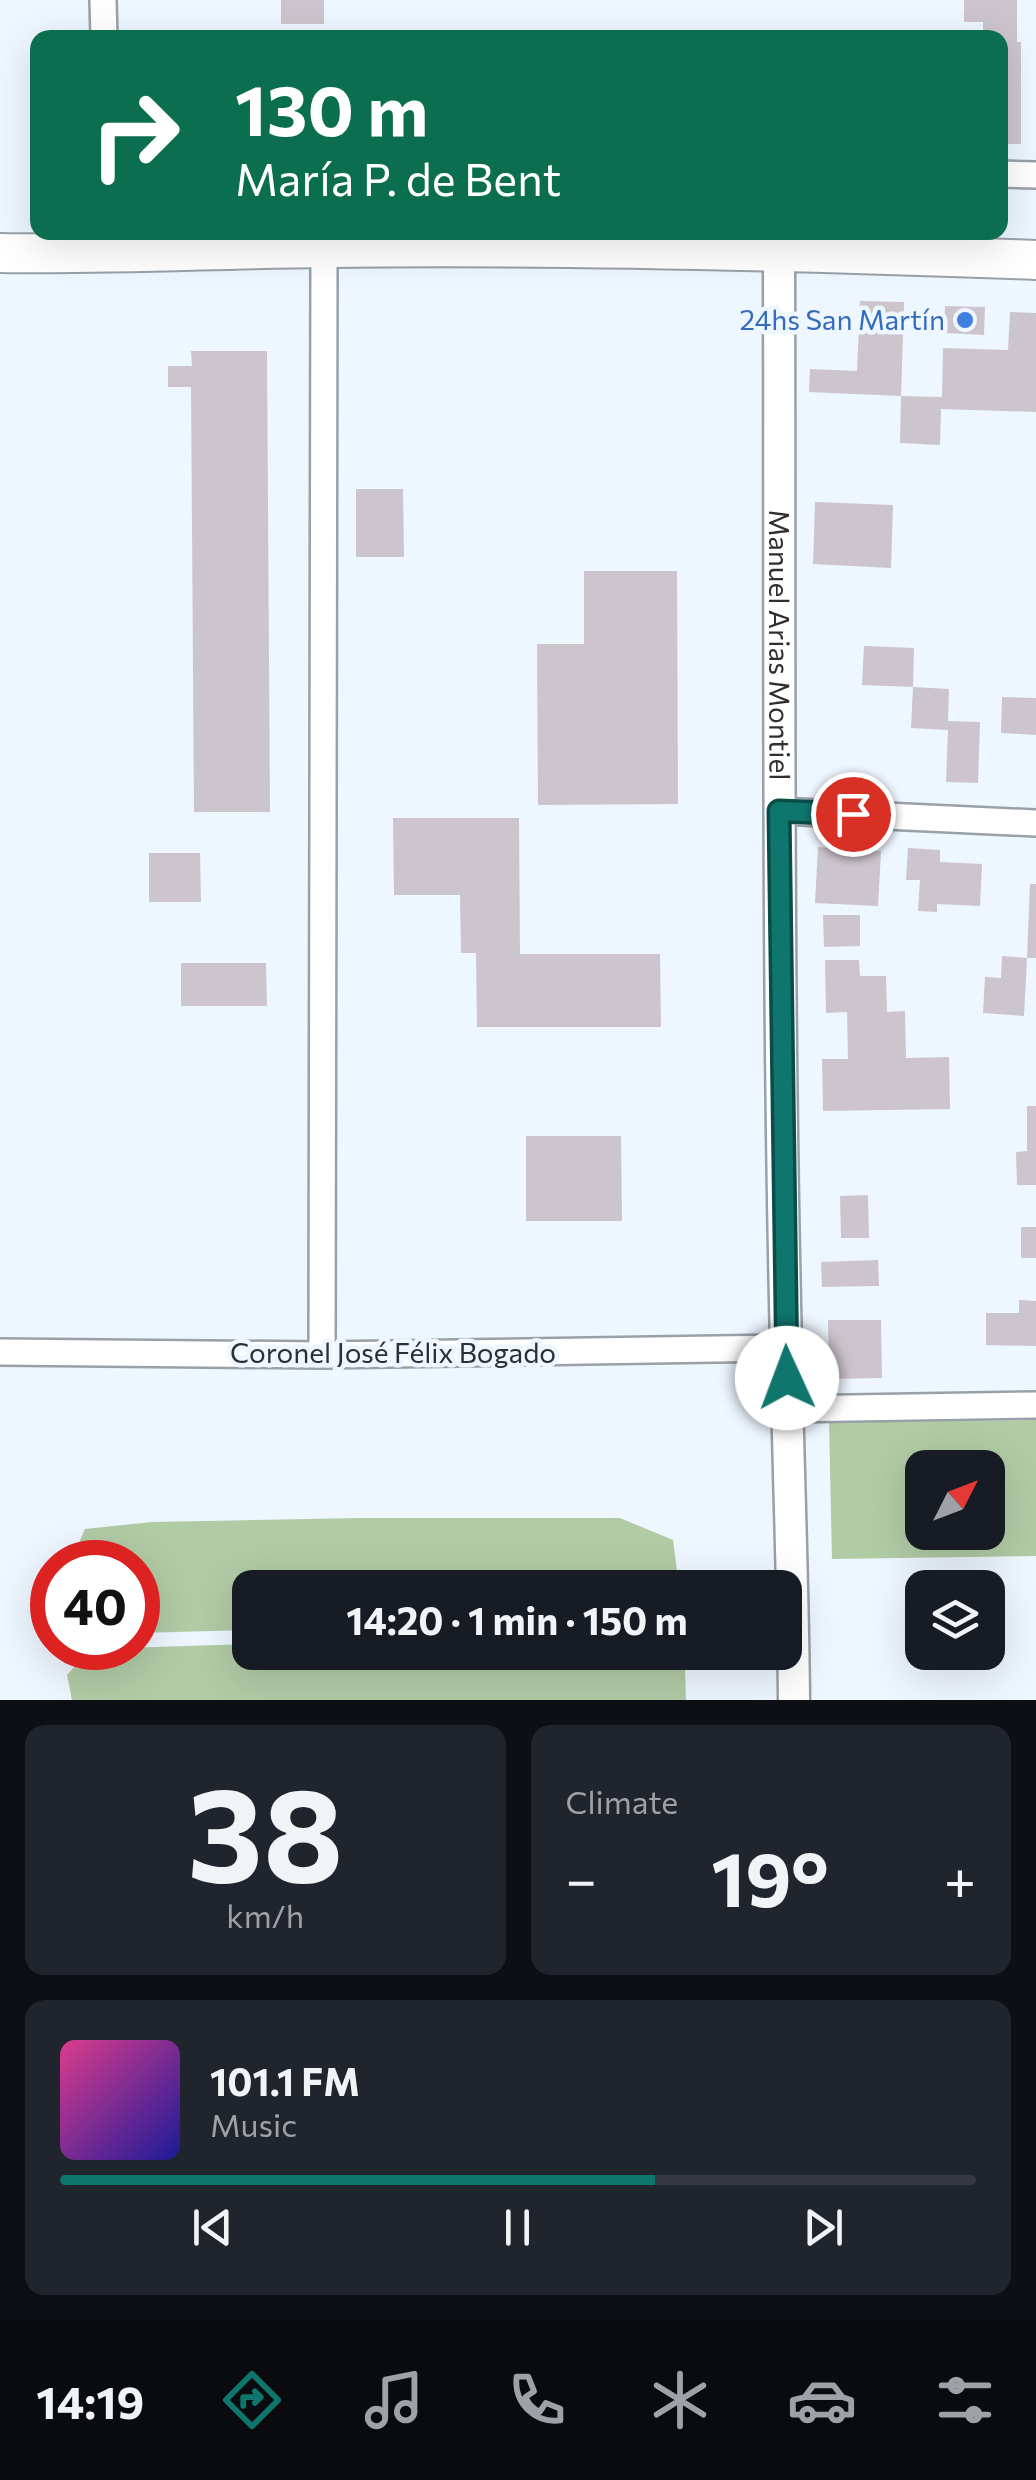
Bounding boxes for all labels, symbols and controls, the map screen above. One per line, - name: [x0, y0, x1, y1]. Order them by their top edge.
- text: 130 m: [235, 65, 428, 150]
- icon: right: [70, 70, 200, 200]
- text: María P. de Bent: [235, 150, 561, 205]
- place label: 24hs San Martín: [739, 302, 945, 336]
- marker: 24hs San Martín: [954, 309, 976, 331]
- street label: Manuel Arias Montiel: [763, 510, 797, 780]
- pin: [811, 772, 896, 857]
- icon: arrive: [826, 787, 881, 842]
- position arrow: [735, 1326, 839, 1430]
- street label: Coronel José Félix Bogado: [230, 1335, 556, 1369]
- north arrow: [905, 1450, 1005, 1550]
- map controls: [905, 1450, 1005, 1670]
- speed limit sign: 40: [30, 1540, 160, 1670]
- button: layers: [905, 1570, 1005, 1670]
- text: 14:20 · 1 min · 150 m: [346, 1596, 688, 1643]
- text: 38: [187, 1750, 343, 1909]
- text: Climate: [566, 1781, 678, 1821]
- text: 19°: [711, 1831, 829, 1922]
- text: −: [566, 1844, 597, 1911]
- text: +: [944, 1844, 976, 1911]
- text: km/h: [226, 1895, 304, 1935]
- text: 101.1 FM: [210, 2057, 360, 2104]
- text: Music: [210, 2104, 297, 2144]
- icon: previous: [185, 2200, 240, 2255]
- icon: pause: [490, 2200, 545, 2255]
- icon: next: [796, 2200, 851, 2255]
- icon: directions: [217, 2365, 287, 2435]
- icon: music: [359, 2365, 429, 2435]
- icon: phone: [502, 2365, 572, 2435]
- icon: climate: [645, 2365, 715, 2435]
- icon: car: [787, 2365, 857, 2435]
- icon: filters: [930, 2365, 1000, 2435]
- text: 14:19: [36, 2373, 144, 2428]

